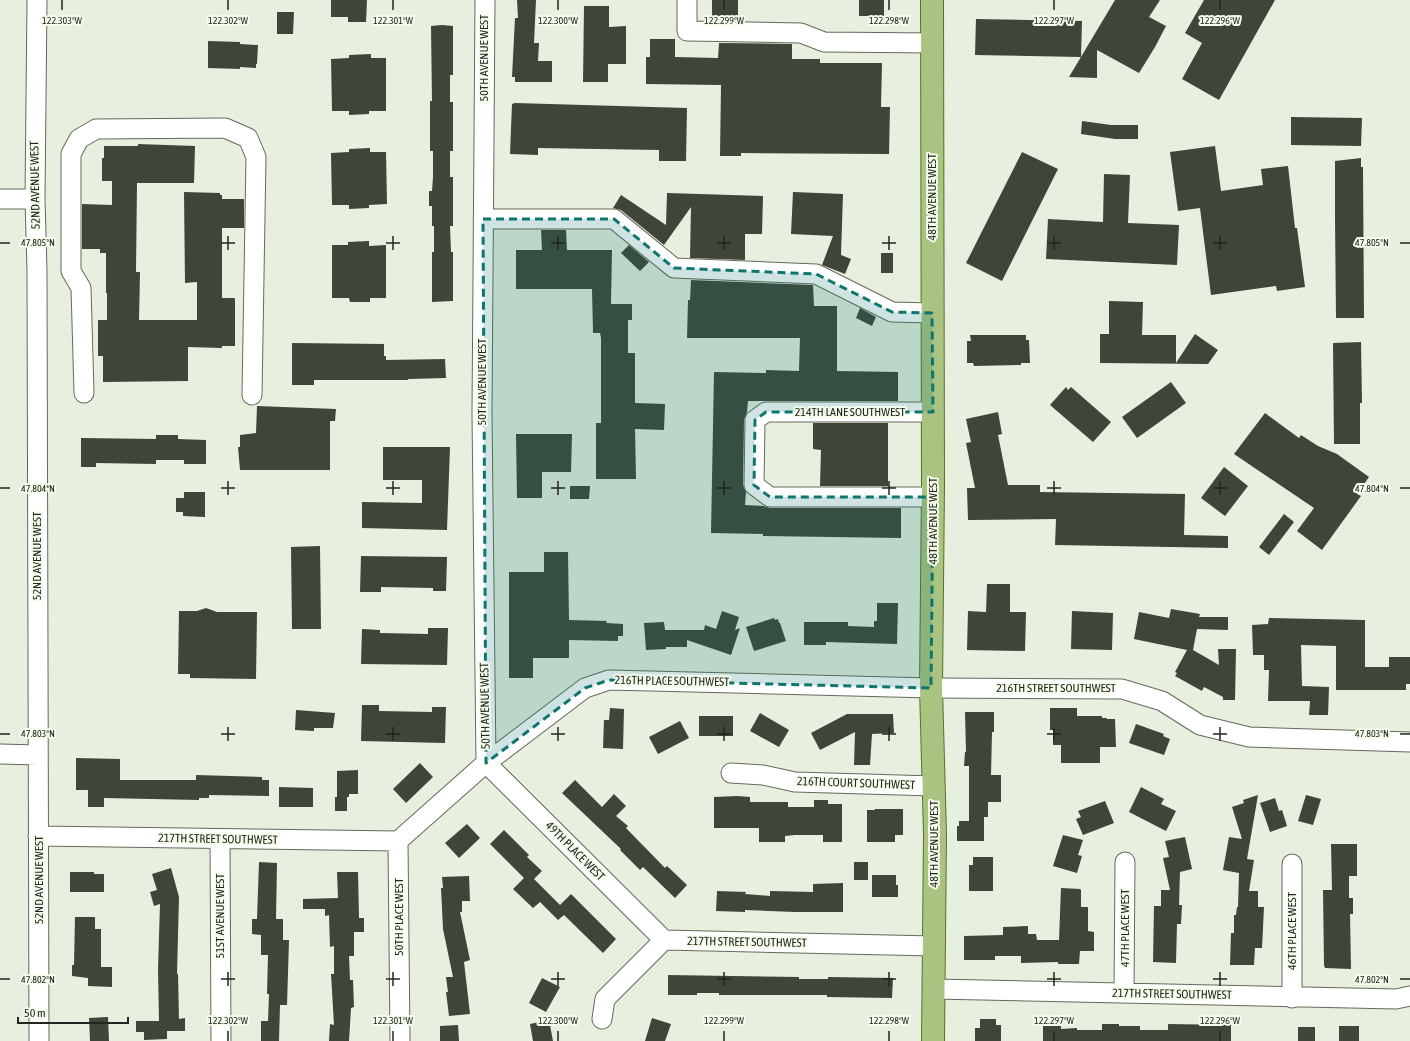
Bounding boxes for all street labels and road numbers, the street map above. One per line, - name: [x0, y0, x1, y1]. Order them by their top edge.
- street label: 50TH AVENUE WEST: [477, 14, 491, 101]
- street label: 52ND AVENUE WEST: [27, 140, 43, 229]
- street label: 48TH AVENUE WEST: [925, 153, 939, 240]
- street label: 50TH AVENUE WEST: [475, 338, 489, 425]
- street label: 214TH LANE SOUTHWEST: [795, 405, 906, 419]
- street label: 48TH AVENUE WEST: [926, 477, 940, 564]
- street label: 52ND AVENUE WEST: [30, 511, 44, 600]
- street label: 50TH AVENUE WEST: [477, 662, 493, 750]
- street label: 216TH PLACE SOUTHWEST: [614, 673, 730, 689]
- street label: 216TH STREET SOUTHWEST: [996, 681, 1117, 695]
- street label: 216TH COURT SOUTHWEST: [797, 774, 916, 792]
- street label: 48TH AVENUE WEST: [927, 800, 941, 887]
- street label: 49TH PLACE WEST: [543, 819, 608, 884]
- street label: 217TH STREET SOUTHWEST: [158, 831, 279, 847]
- street label: 52ND AVENUE WEST: [32, 835, 46, 924]
- street label: 51ST AVENUE WEST: [213, 873, 227, 958]
- street label: 50TH PLACE WEST: [392, 877, 406, 956]
- street label: 47TH PLACE WEST: [1118, 888, 1132, 967]
- street label: 46TH PLACE WEST: [1285, 891, 1299, 970]
- street label: 217TH STREET SOUTHWEST: [687, 934, 808, 950]
- street label: 217TH STREET SOUTHWEST: [1112, 986, 1233, 1002]

